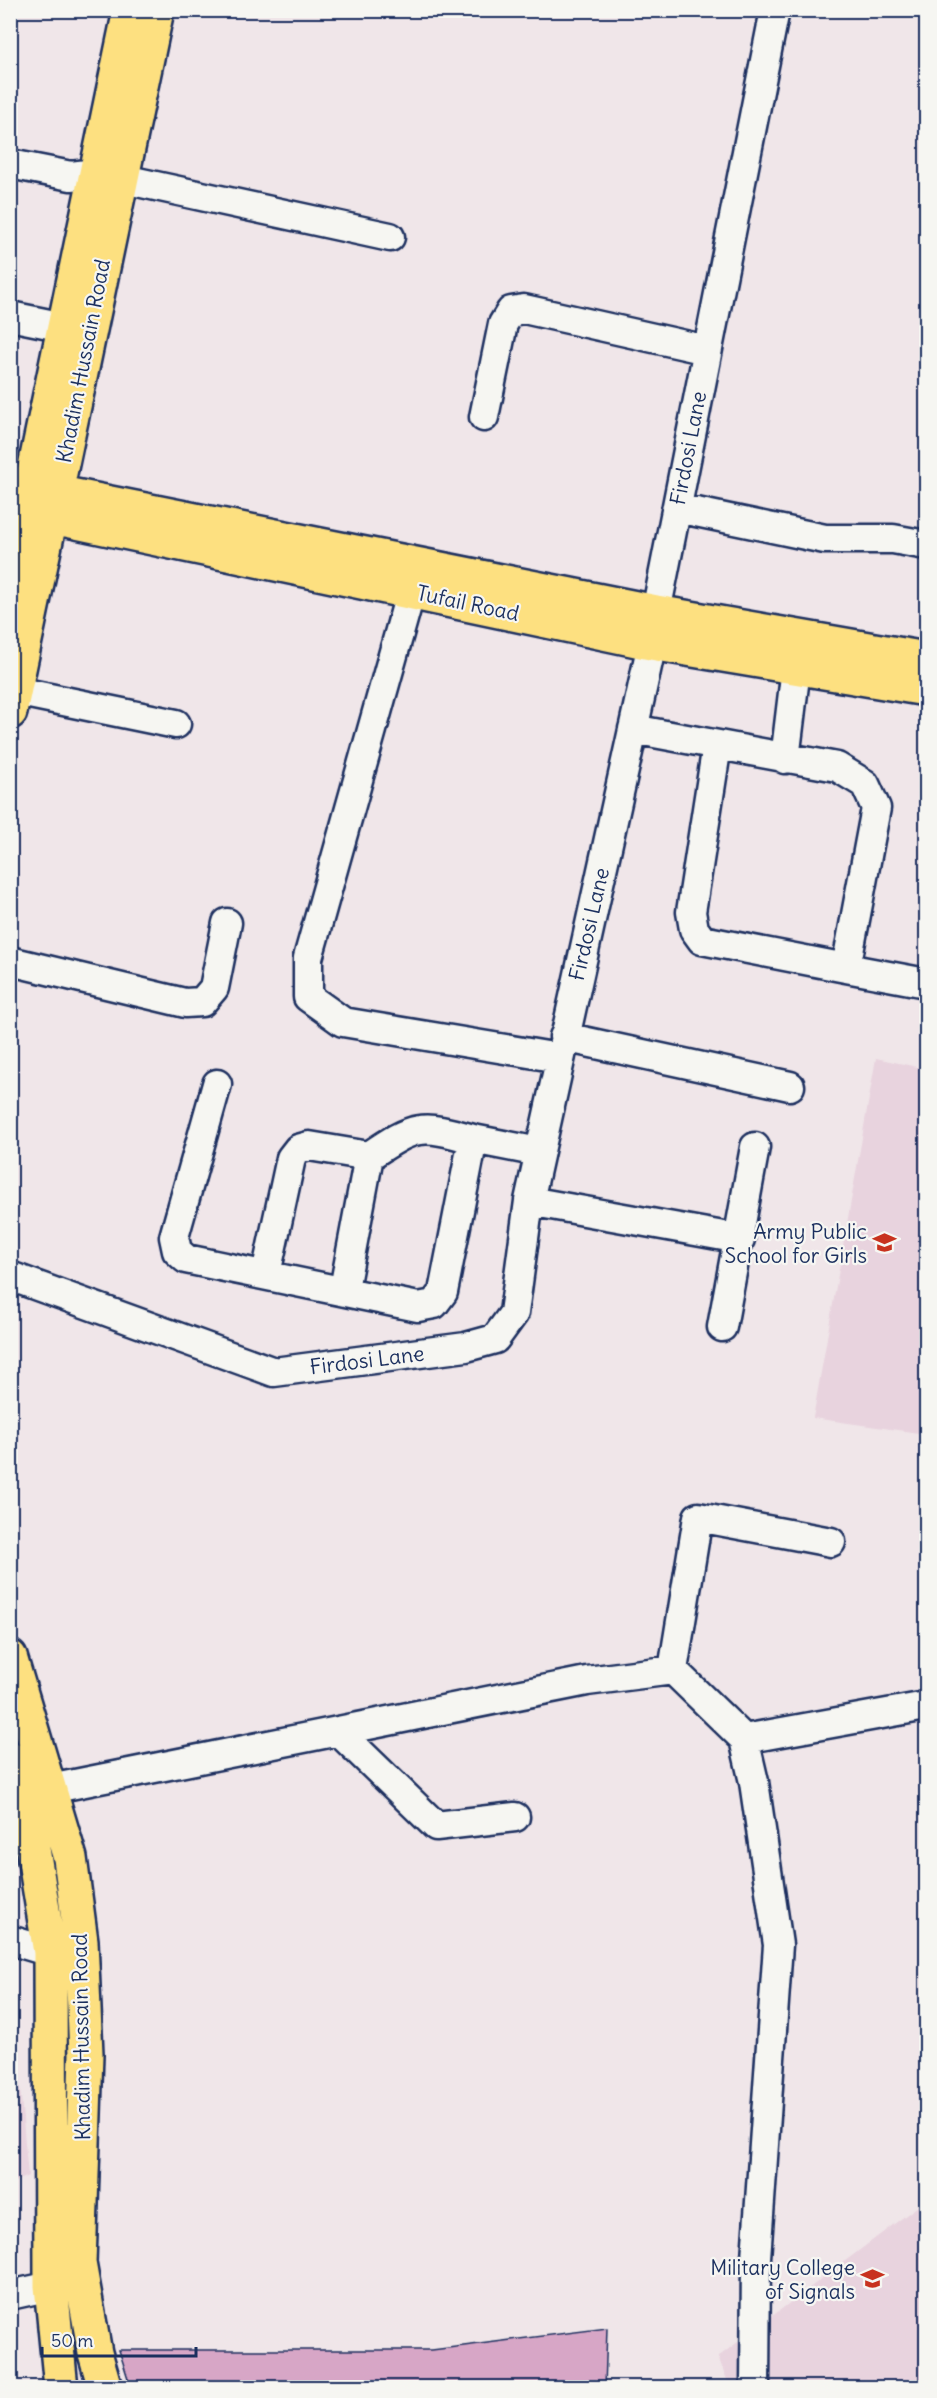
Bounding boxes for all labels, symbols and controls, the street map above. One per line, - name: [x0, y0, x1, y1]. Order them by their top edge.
- street label: Khadim Hussain Road: [50, 257, 116, 465]
- street label: Firdosi Lane: [664, 389, 712, 507]
- street label: Tufail Road: [414, 579, 522, 627]
- street label: Firdosi Lane: [563, 865, 615, 983]
- place label: Army Public School for Girls: [725, 1218, 867, 1269]
- school or university icon: Army Public School for Girls: [872, 1230, 898, 1256]
- street label: Firdosi Lane: [308, 1340, 426, 1380]
- street label: Khadim Hussain Road: [66, 1933, 96, 2141]
- place label: Military College of Signals: [710, 2254, 855, 2305]
- school or university icon: Military College of Signals: [860, 2266, 886, 2292]
- scale bar: [42, 2320, 196, 2358]
- text: 50 m: [51, 2329, 93, 2352]

